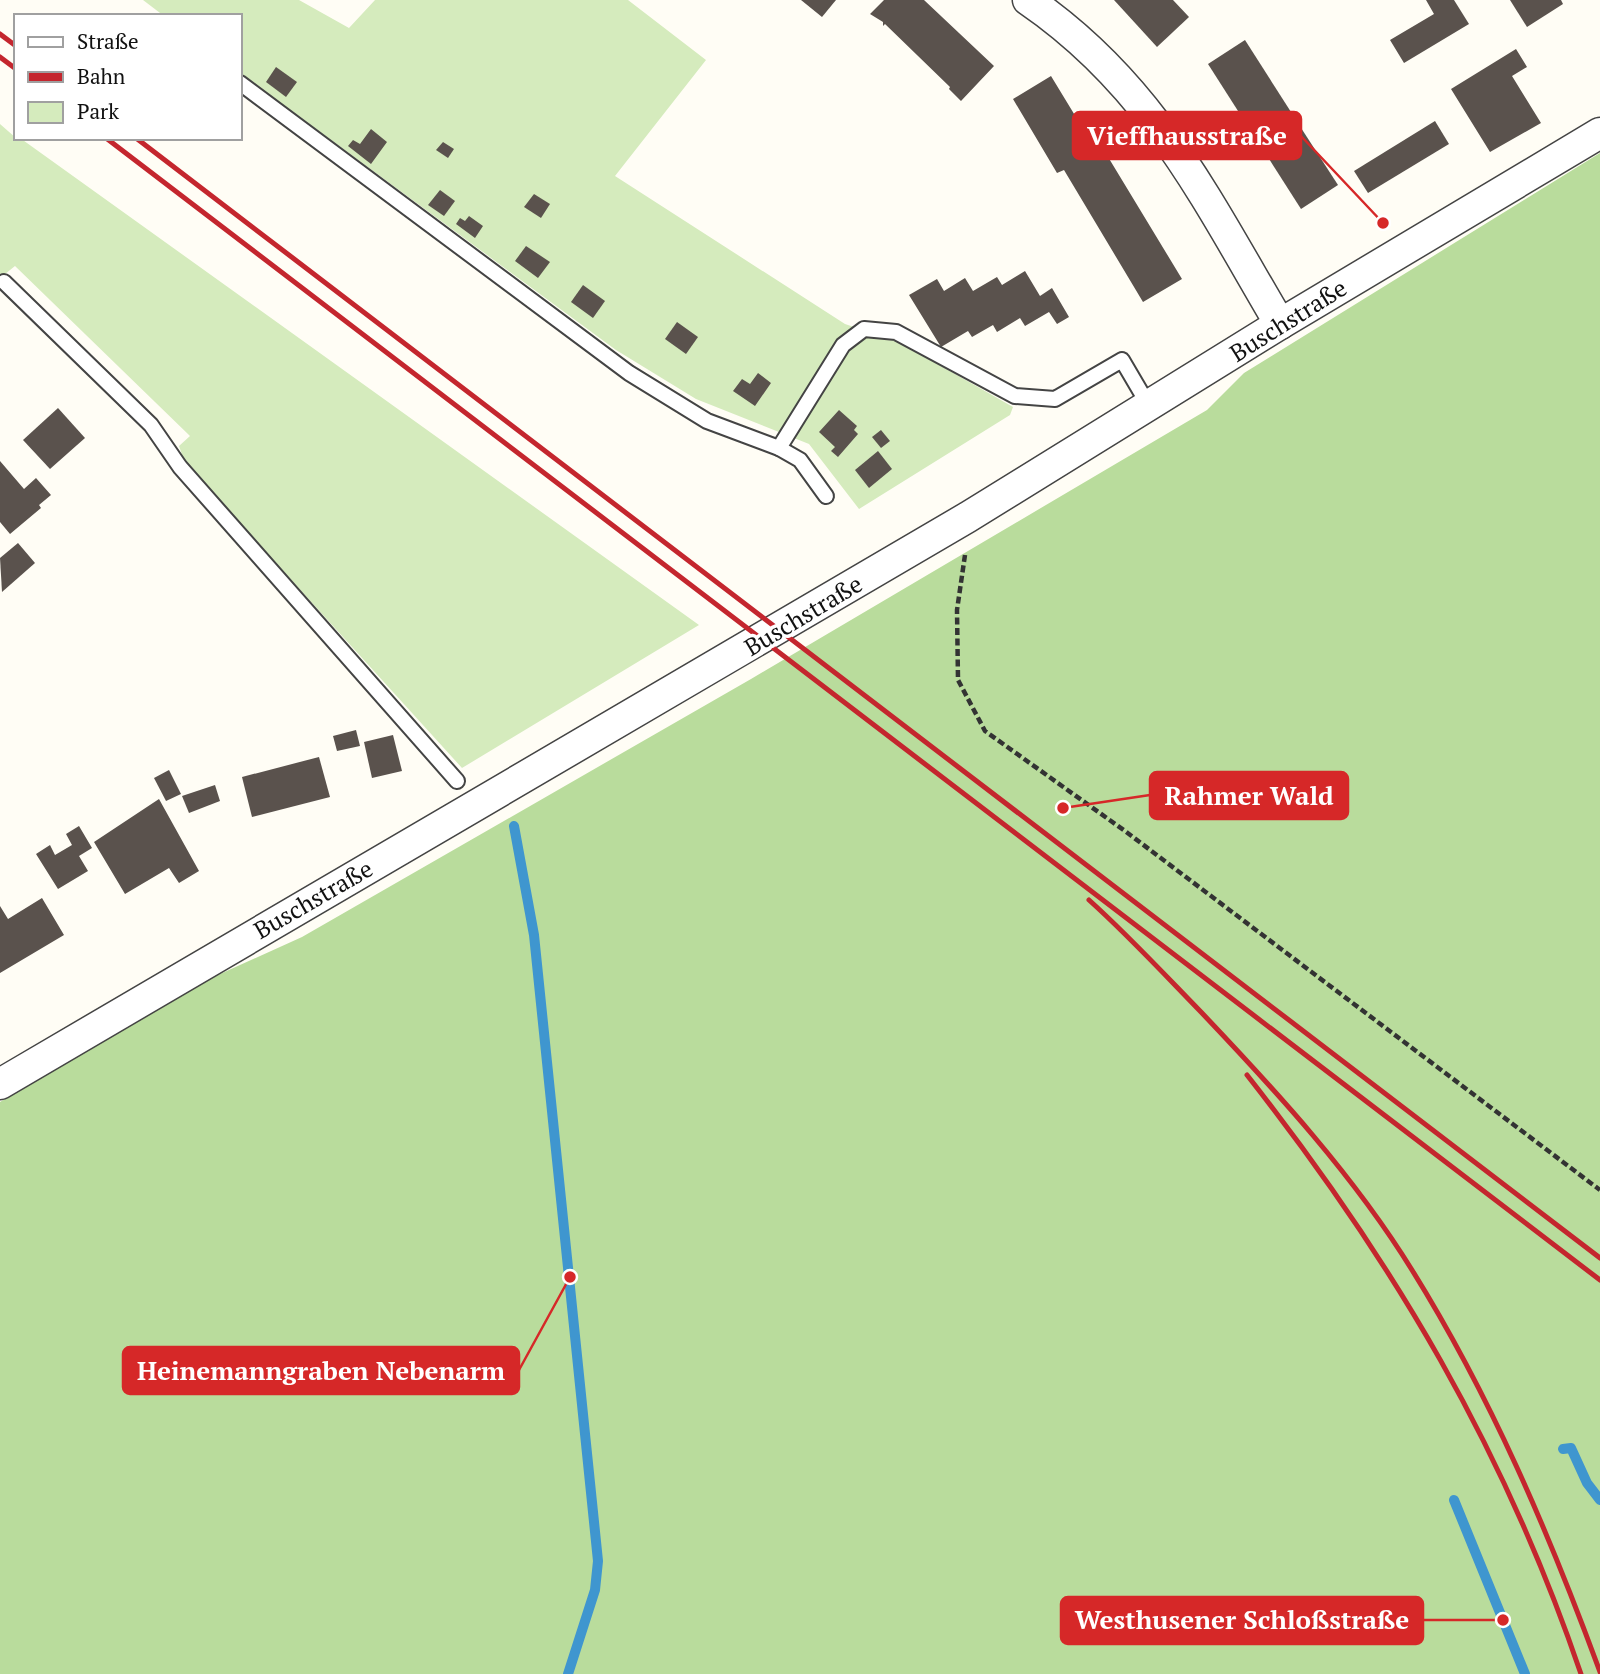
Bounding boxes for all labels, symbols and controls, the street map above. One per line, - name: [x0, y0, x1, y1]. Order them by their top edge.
- legend: [14, 14, 242, 140]
- text: Straße: [77, 27, 139, 55]
- text: Bahn: [77, 62, 126, 90]
- text: Park: [77, 97, 119, 125]
- callout: Vieffhausstraße: [1073, 112, 1301, 159]
- text: Vieffhausstraße: [1087, 118, 1287, 152]
- street label: Buschstraße: [1223, 271, 1353, 369]
- street label: Buschstraße: [738, 567, 868, 663]
- callout: Rahmer Wald: [1150, 772, 1348, 819]
- text: Rahmer Wald: [1164, 778, 1334, 812]
- street label: Buschstraße: [248, 852, 378, 946]
- callout: Heinemanngraben Nebenarm: [123, 1347, 519, 1394]
- text: Heinemanngraben Nebenarm: [137, 1353, 505, 1387]
- callout: Westhusener Schloßstraße: [1061, 1597, 1423, 1644]
- text: Westhusener Schloßstraße: [1075, 1602, 1409, 1636]

